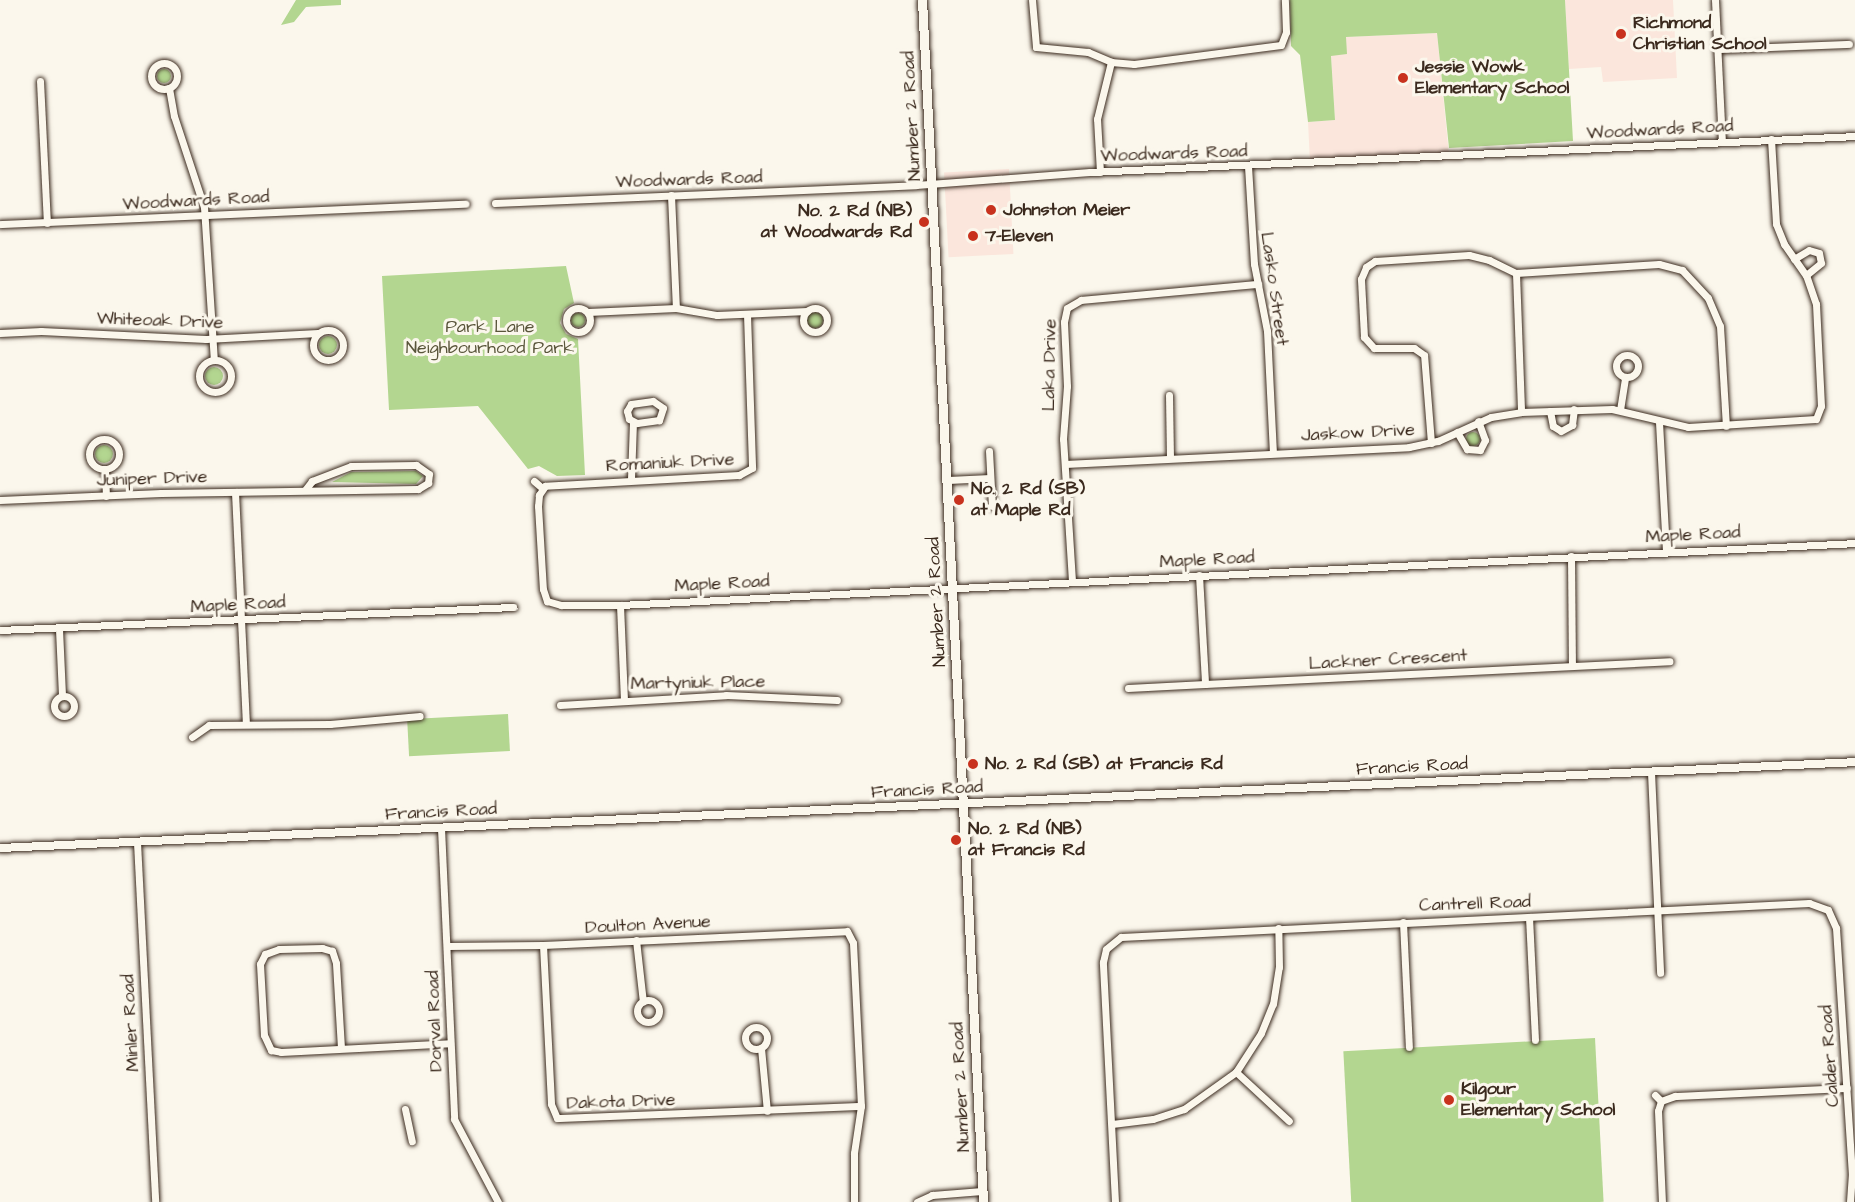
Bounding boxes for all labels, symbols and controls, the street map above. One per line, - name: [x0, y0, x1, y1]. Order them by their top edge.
- place label: Richmond Christian School: [1633, 13, 1767, 56]
- marker: Richmond Christian School: [1614, 27, 1628, 41]
- street label: Number 2 Road: [898, 50, 926, 182]
- place label: Jessie Wowk Elementary School: [1415, 57, 1569, 100]
- marker: Jessie Wowk Elementary School: [1396, 71, 1410, 85]
- street label: Woodwards Road: [1586, 115, 1734, 145]
- street label: Woodwards Road: [1100, 141, 1248, 167]
- street label: Woodwards Road: [615, 167, 763, 193]
- street label: Woodwards Road: [122, 186, 270, 216]
- place label: Johnston Meier: [1003, 199, 1130, 221]
- place label: No. 2 Rd (NB) at Woodwards Rd: [761, 201, 912, 244]
- marker: Johnston Meier: [984, 203, 998, 217]
- marker: No. 2 Rd (NB) at Woodwards Rd: [917, 215, 931, 229]
- place label: 7-Eleven: [985, 225, 1053, 247]
- marker: 7-Eleven: [966, 229, 980, 243]
- street label: Lasko Street: [1255, 231, 1293, 347]
- street label: Whiteoak Drive: [96, 308, 224, 334]
- park label: Park Lane Neighbourhood Park: [406, 317, 574, 360]
- street label: Laka Drive: [1038, 319, 1062, 411]
- street label: Jaskow Drive: [1300, 419, 1416, 447]
- street label: Romaniuk Drive: [605, 449, 735, 477]
- street label: Juniper Drive: [96, 466, 208, 492]
- place label: No. 2 Rd (SB) at Maple Rd: [971, 479, 1085, 522]
- marker: No. 2 Rd (SB) at Maple Rd: [952, 493, 966, 507]
- street label: Maple Road: [1645, 522, 1741, 548]
- street label: Number 2 Road: [923, 536, 951, 668]
- street label: Maple Road: [1159, 547, 1255, 573]
- street label: Maple Road: [674, 571, 770, 597]
- street label: Maple Road: [190, 592, 286, 618]
- street label: Lackner Crescent: [1308, 645, 1468, 675]
- street label: Martyniuk Place: [630, 671, 766, 695]
- place label: No. 2 Rd (SB) at Francis Rd: [985, 753, 1223, 775]
- street label: Francis Road: [1355, 753, 1469, 781]
- marker: No. 2 Rd (SB) at Francis Rd: [966, 757, 980, 771]
- street label: Francis Road: [870, 776, 984, 804]
- street label: Francis Road: [384, 798, 498, 826]
- place label: No. 2 Rd (NB) at Francis Rd: [968, 819, 1085, 862]
- marker: No. 2 Rd (NB) at Francis Rd: [949, 833, 963, 847]
- street label: Cantrell Road: [1419, 891, 1531, 917]
- street label: Doulton Avenue: [585, 911, 711, 939]
- street label: Dorval Road: [422, 970, 448, 1072]
- street label: Minler Road: [118, 974, 144, 1072]
- street label: Calder Road: [1816, 1004, 1844, 1108]
- street label: Number 2 Road: [947, 1021, 975, 1153]
- place label: Kilgour Elementary School: [1461, 1079, 1615, 1122]
- street label: Dakota Drive: [566, 1089, 676, 1115]
- marker: Kilgour Elementary School: [1442, 1093, 1456, 1107]

